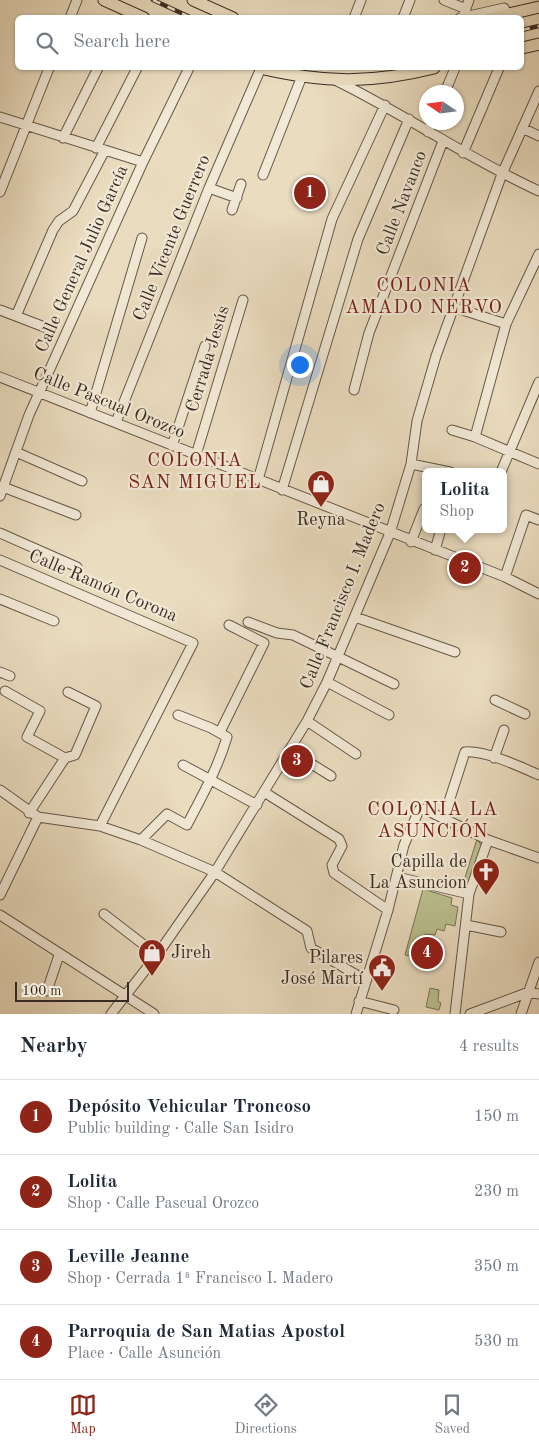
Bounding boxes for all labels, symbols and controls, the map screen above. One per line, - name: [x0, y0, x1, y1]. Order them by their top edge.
- search box: [15, 15, 524, 70]
- icon: search: [33, 29, 61, 57]
- text: Search here: [73, 33, 170, 52]
- north arrow: [419, 85, 464, 130]
- street label: Calle Navanco: [374, 148, 430, 258]
- street label: Calle Vicente Guerrero: [130, 152, 214, 324]
- street label: Calle General Julio García: [32, 162, 132, 356]
- pin: 1: [294, 174, 326, 212]
- district label: COLONIA AMADO NERVO: [345, 277, 503, 318]
- street label: Cerrada Jesús: [183, 303, 233, 414]
- your location: [287, 352, 313, 378]
- street label: Calle Pascual Orozco: [31, 364, 188, 442]
- district label: COLONIA SAN MIGUEL: [128, 452, 262, 493]
- popup: [422, 468, 507, 533]
- shop icon: Reyna: [306, 469, 336, 508]
- text: Lolita: [439, 481, 490, 500]
- street label: Calle Francisco I. Madero: [297, 500, 389, 692]
- text: Shop: [439, 504, 474, 520]
- place label: Reyna: [296, 511, 346, 529]
- street label: Calle Ramón Corona: [26, 547, 180, 626]
- pin: 2: [449, 549, 481, 587]
- pin: 3: [281, 742, 313, 780]
- district label: COLONIA LA ASUNCIÓN: [367, 801, 499, 842]
- place label: Capilla de La Asuncion: [369, 853, 467, 892]
- church icon: Capilla de La Asuncion: [471, 857, 501, 896]
- pin: 4: [411, 934, 443, 972]
- shop icon: Jireh: [137, 938, 167, 977]
- place label: Jireh: [171, 944, 211, 962]
- place label: Pilares José Martí: [281, 949, 363, 988]
- public building icon: Pilares José Martí: [367, 953, 397, 992]
- scale bar: [15, 979, 129, 1002]
- text: 100 m: [22, 984, 61, 998]
- text: Nearby: [20, 1036, 88, 1057]
- text: 4 results: [459, 1039, 519, 1055]
- text: Depósito Vehicular Troncoso: [67, 1098, 311, 1117]
- text: 1: [31, 1109, 41, 1125]
- text: 150 m: [474, 1109, 519, 1125]
- text: Public building · Calle San Isidro: [67, 1121, 294, 1137]
- text: Lolita: [67, 1173, 117, 1192]
- text: 2: [31, 1184, 41, 1200]
- text: 230 m: [474, 1184, 519, 1200]
- text: Shop · Calle Pascual Orozco: [67, 1196, 259, 1212]
- text: Leville Jeanne: [67, 1248, 189, 1267]
- text: 3: [31, 1259, 41, 1275]
- text: 350 m: [474, 1259, 519, 1275]
- text: Shop · Cerrada 1ª Francisco I. Madero: [67, 1271, 333, 1287]
- text: Parroquia de San Matias Apostol: [67, 1323, 345, 1342]
- text: 4: [31, 1334, 41, 1350]
- text: 530 m: [474, 1334, 519, 1350]
- text: Place · Calle Asunción: [67, 1346, 221, 1362]
- tab: Map: [69, 1391, 97, 1438]
- tab: Directions: [235, 1391, 297, 1438]
- tab: Saved: [434, 1391, 470, 1438]

